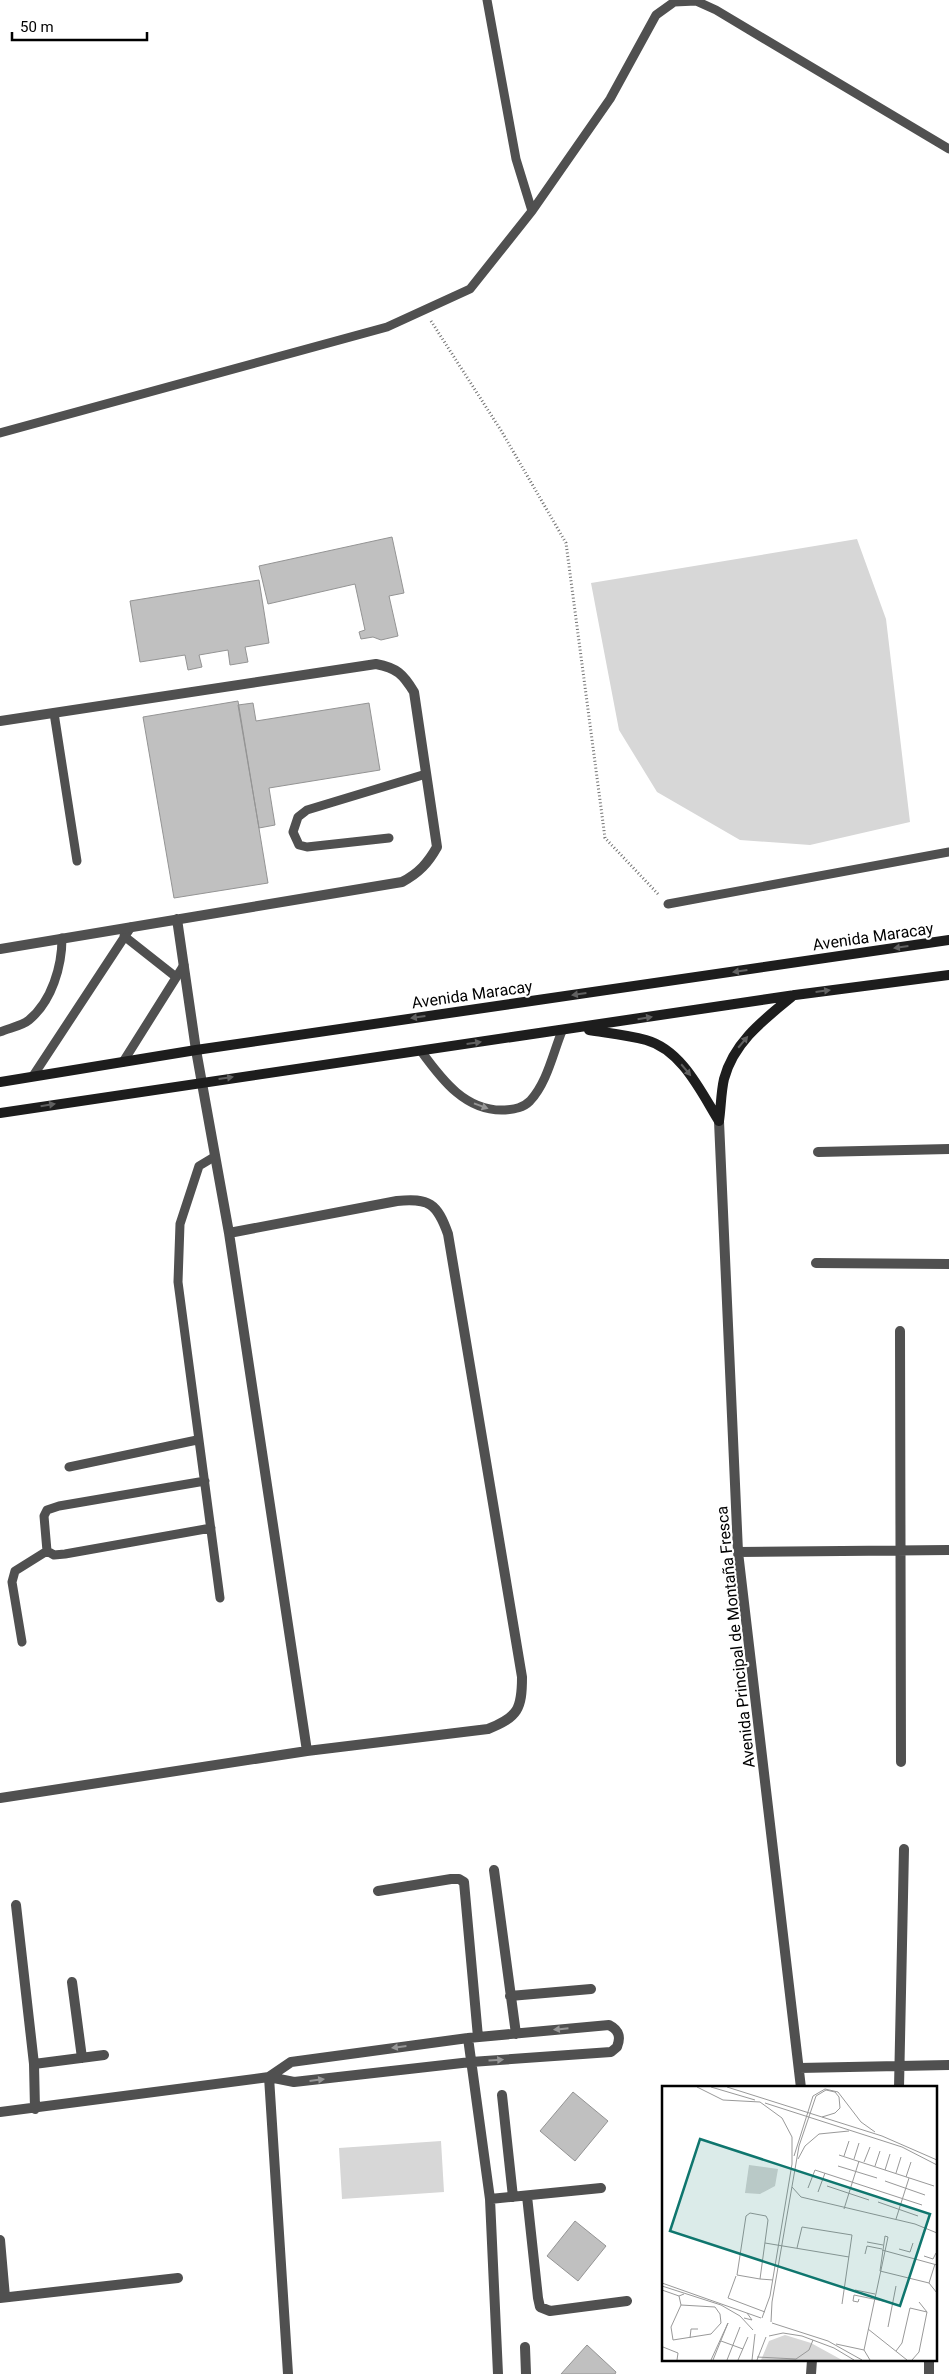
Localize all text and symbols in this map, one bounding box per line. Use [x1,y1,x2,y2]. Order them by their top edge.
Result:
scale bar [12,10,148,42]
text: 50 m [20,18,54,36]
street label: Avenida Maracay [812,919,935,954]
one-way arrow [892,943,908,951]
one-way arrow [732,967,748,975]
street label: Avenida Maracay [411,977,534,1012]
one-way arrow [815,987,831,995]
one-way arrow [571,990,587,998]
one-way arrow [410,1014,426,1022]
one-way arrow [637,1014,653,1022]
one-way arrow [737,1036,748,1049]
one-way arrow [466,1039,482,1047]
one-way arrow [680,1064,691,1077]
one-way arrow [218,1074,234,1082]
one-way arrow [41,1101,57,1109]
one-way arrow [474,1102,489,1110]
street label: Avenida Principal de Montaña Fresca [712,1505,759,1769]
one-way arrow [552,2025,568,2033]
one-way arrow [391,2044,407,2052]
one-way arrow [488,2056,504,2064]
one-way arrow [309,2076,325,2084]
inset map [662,2086,936,2362]

